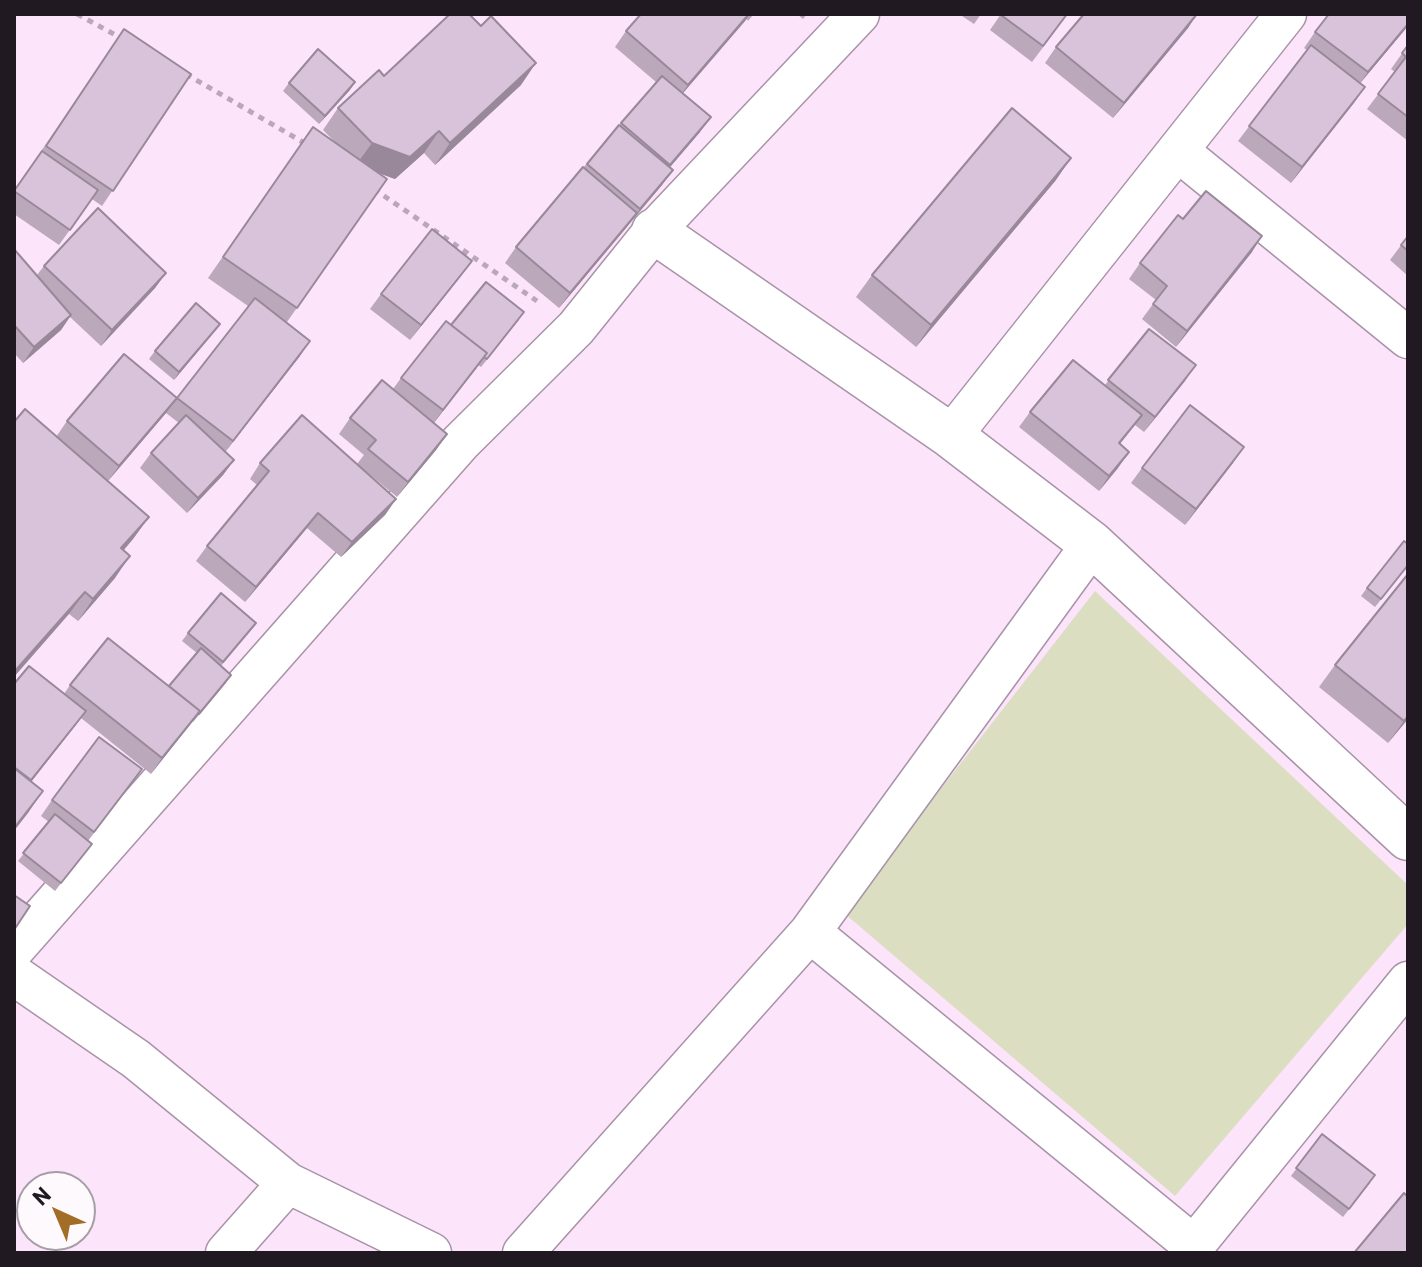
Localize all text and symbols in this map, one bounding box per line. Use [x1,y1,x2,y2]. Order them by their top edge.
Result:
north arrow [16,1171,96,1251]
text: N [26,1181,55,1210]

